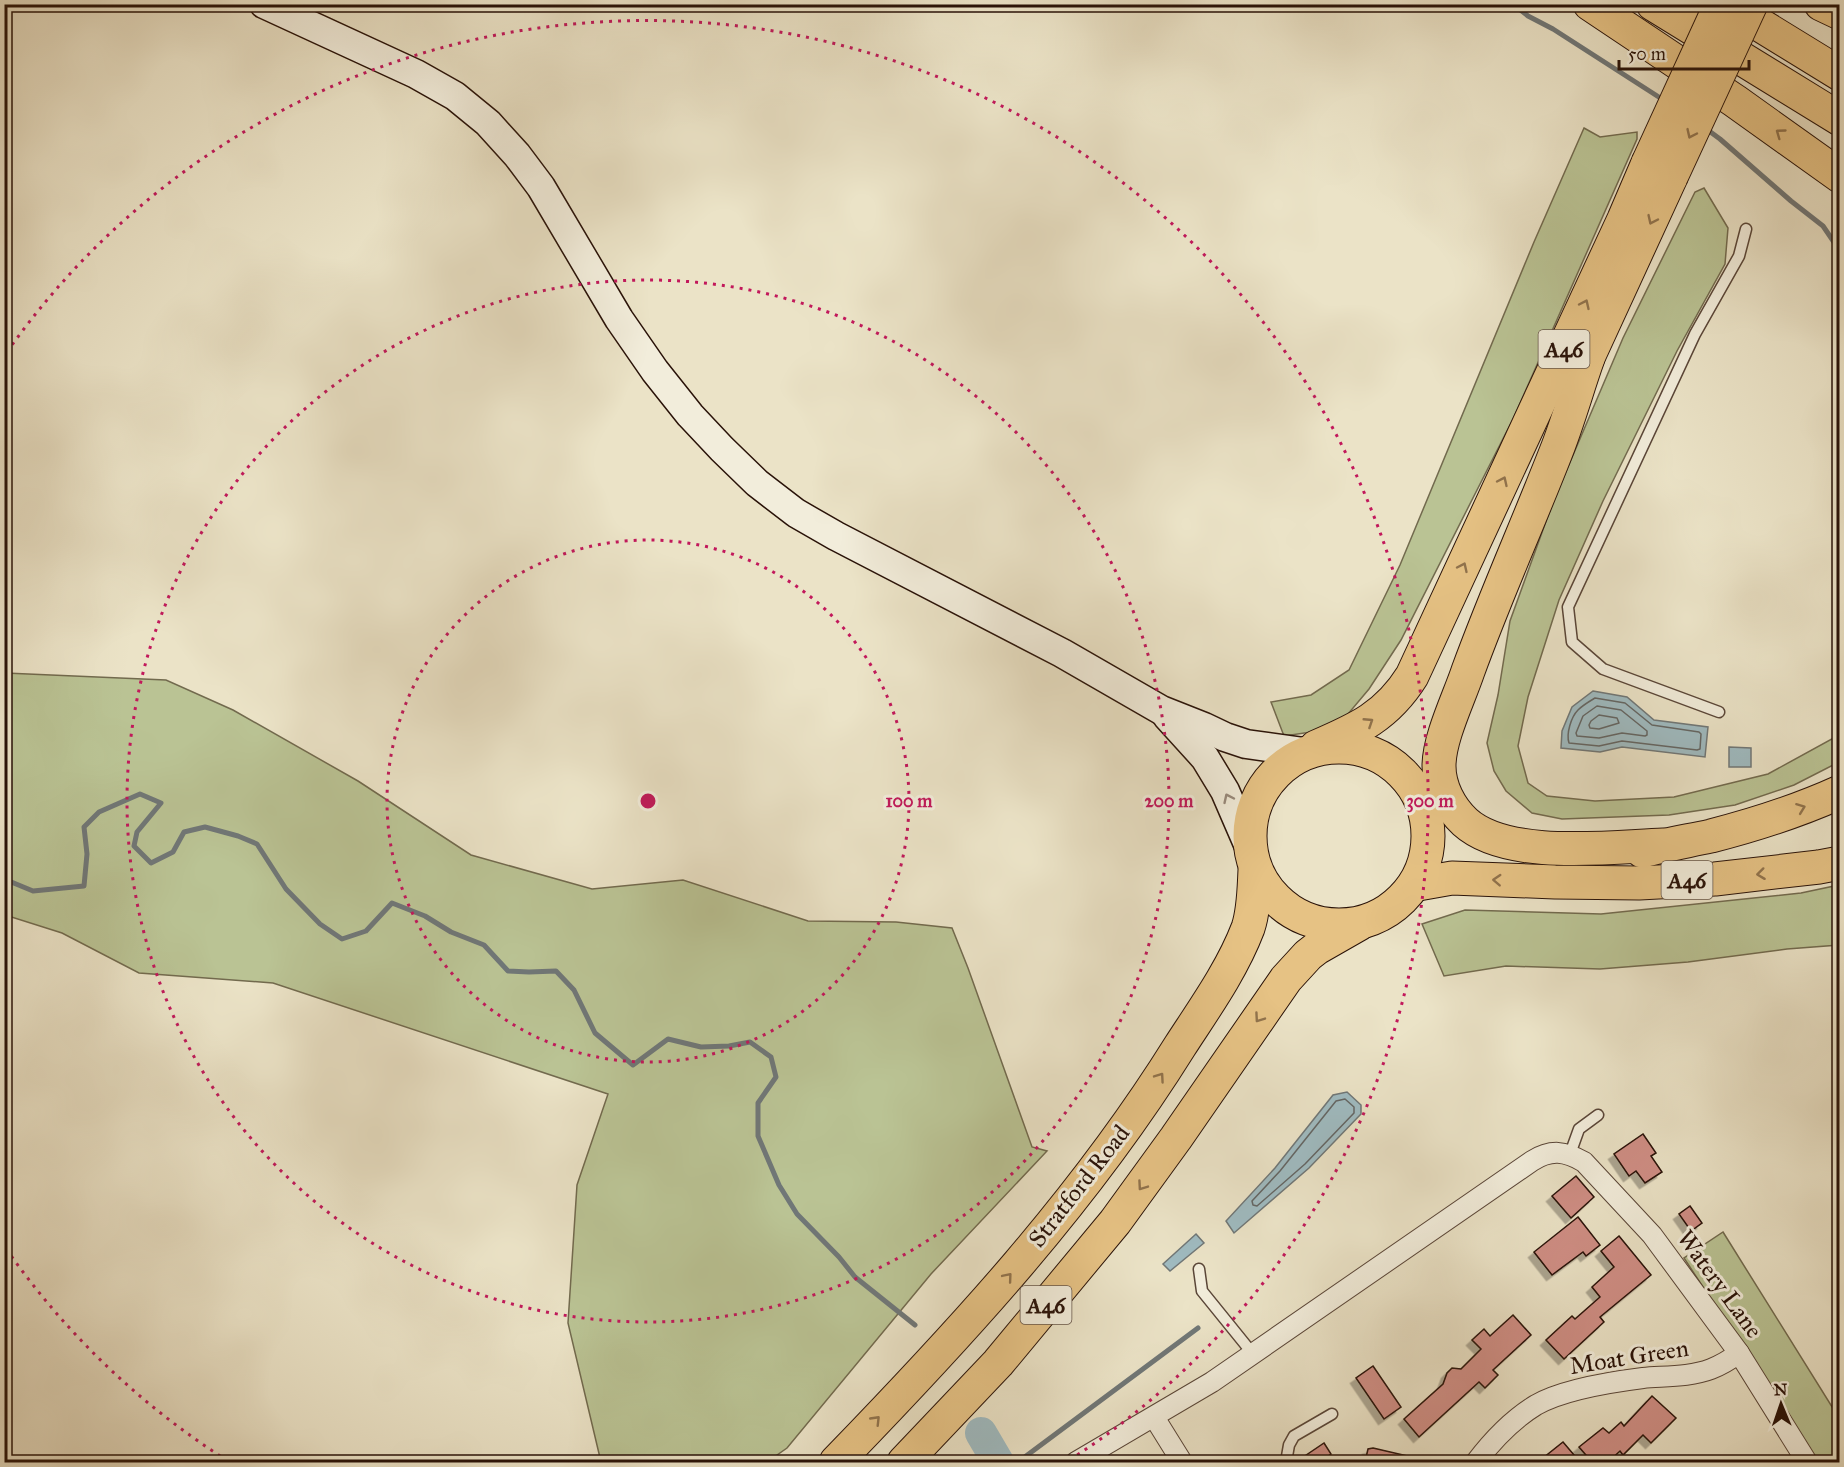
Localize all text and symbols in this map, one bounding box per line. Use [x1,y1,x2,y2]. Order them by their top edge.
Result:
scale bar [1619,33,1750,71]
text: 50 m [1628,43,1666,65]
one-way arrow [1687,127,1699,138]
one-way arrow [1775,129,1786,140]
one-way arrow [1647,213,1659,224]
one-way arrow [1577,299,1589,310]
road number: A46 [1538,330,1590,368]
one-way arrow [1496,476,1508,487]
one-way arrow [1456,563,1468,574]
one-way arrow [1362,718,1373,729]
text: 100 m [886,790,933,812]
text: 200 m [1145,790,1194,812]
text: 300 m [1406,790,1454,813]
centre of rings [638,791,658,811]
one-way arrow [1223,793,1235,804]
one-way arrow [1795,803,1806,815]
road number: A46 [1662,861,1712,899]
one-way arrow [1756,867,1765,880]
one-way arrow [1492,874,1501,887]
one-way arrow [1255,1011,1266,1022]
one-way arrow [1153,1072,1164,1083]
street label: Stratford Road [1022,1119,1136,1253]
one-way arrow [1138,1179,1149,1190]
street label: Watery Lane [1671,1224,1769,1344]
one-way arrow [1001,1273,1012,1284]
road number: A46 [1020,1286,1072,1324]
street label: Moat Green [1567,1333,1691,1381]
north arrow [1751,1374,1811,1434]
text: N [1773,1380,1788,1399]
one-way arrow [869,1417,880,1428]

